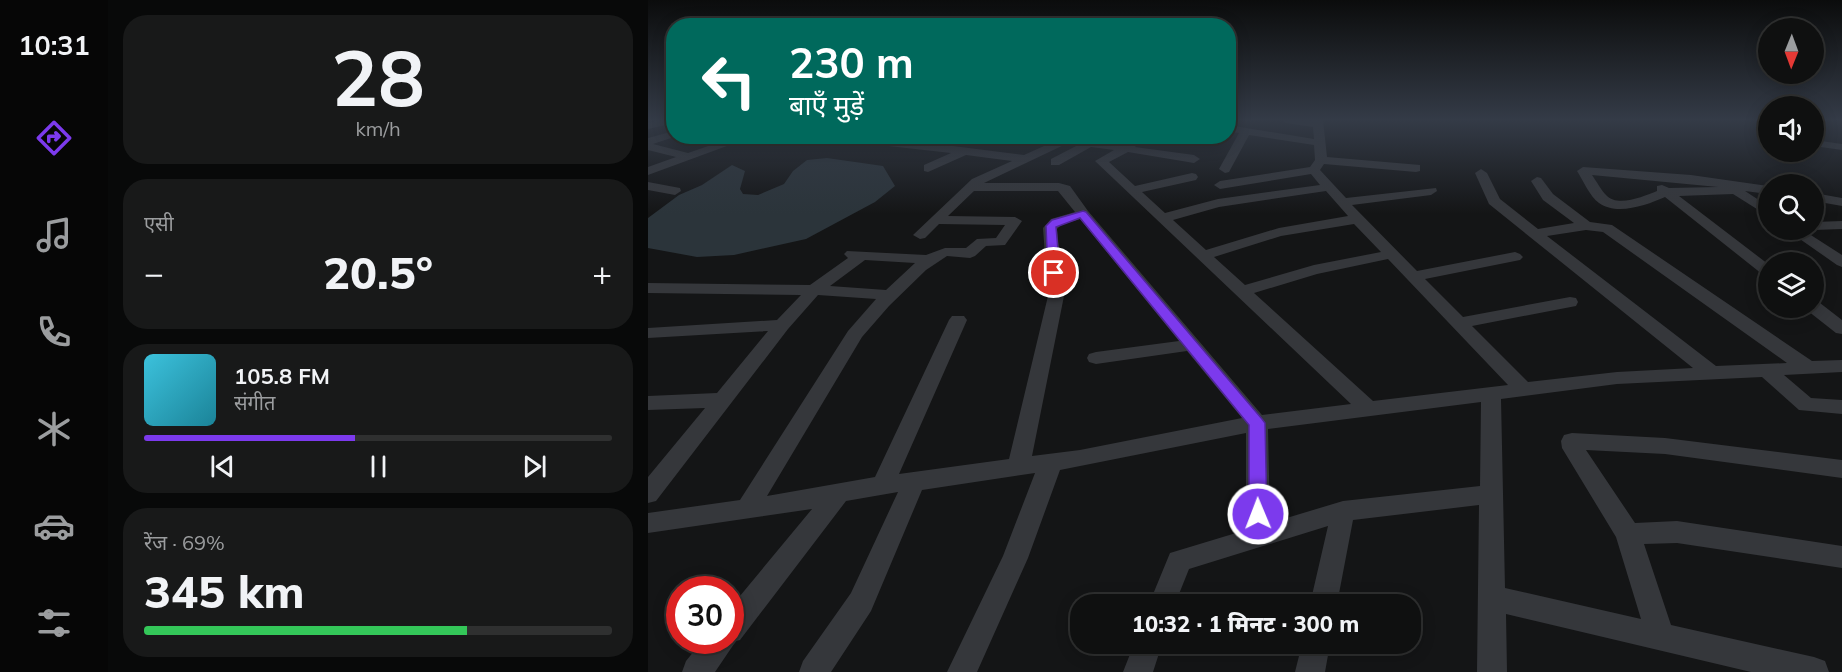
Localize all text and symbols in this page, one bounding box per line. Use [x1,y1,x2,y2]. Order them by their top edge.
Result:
north arrow [1758,18,1824,84]
map controls [1758,18,1824,318]
text: 10:31 [18,28,90,62]
text: 28 [331,28,425,126]
text: 230 m [789,36,914,89]
icon: left [690,42,768,120]
text: बाएँ मुड़ें [789,88,864,122]
button: sound [1758,96,1824,162]
text: km/h [355,116,401,141]
icon: directions [33,117,75,159]
button: search [1758,174,1824,240]
text: एसी [144,211,174,236]
icon: music [33,214,75,256]
text: 20.5° [323,244,433,300]
pin [1028,247,1079,298]
text: − [144,252,164,293]
text: + [592,252,612,293]
button: layers [1758,252,1824,318]
icon: arrive [1037,256,1070,289]
icon: phone [33,311,75,353]
text: 105.8 FM [234,362,330,390]
text: संगीत [234,390,275,415]
icon: climate [33,408,75,450]
icon: previous [206,450,239,483]
icon: pause [362,450,395,483]
icon: next [518,450,551,483]
position arrow [1226,482,1290,546]
icon: car [33,505,75,547]
text: रेंज · 69% [144,530,225,555]
text: 345 km [144,563,305,619]
speed limit sign: 30 [666,576,744,654]
icon: filters [33,602,75,644]
text: 10:32 · 1 मिनट · 300 m [1132,610,1359,638]

